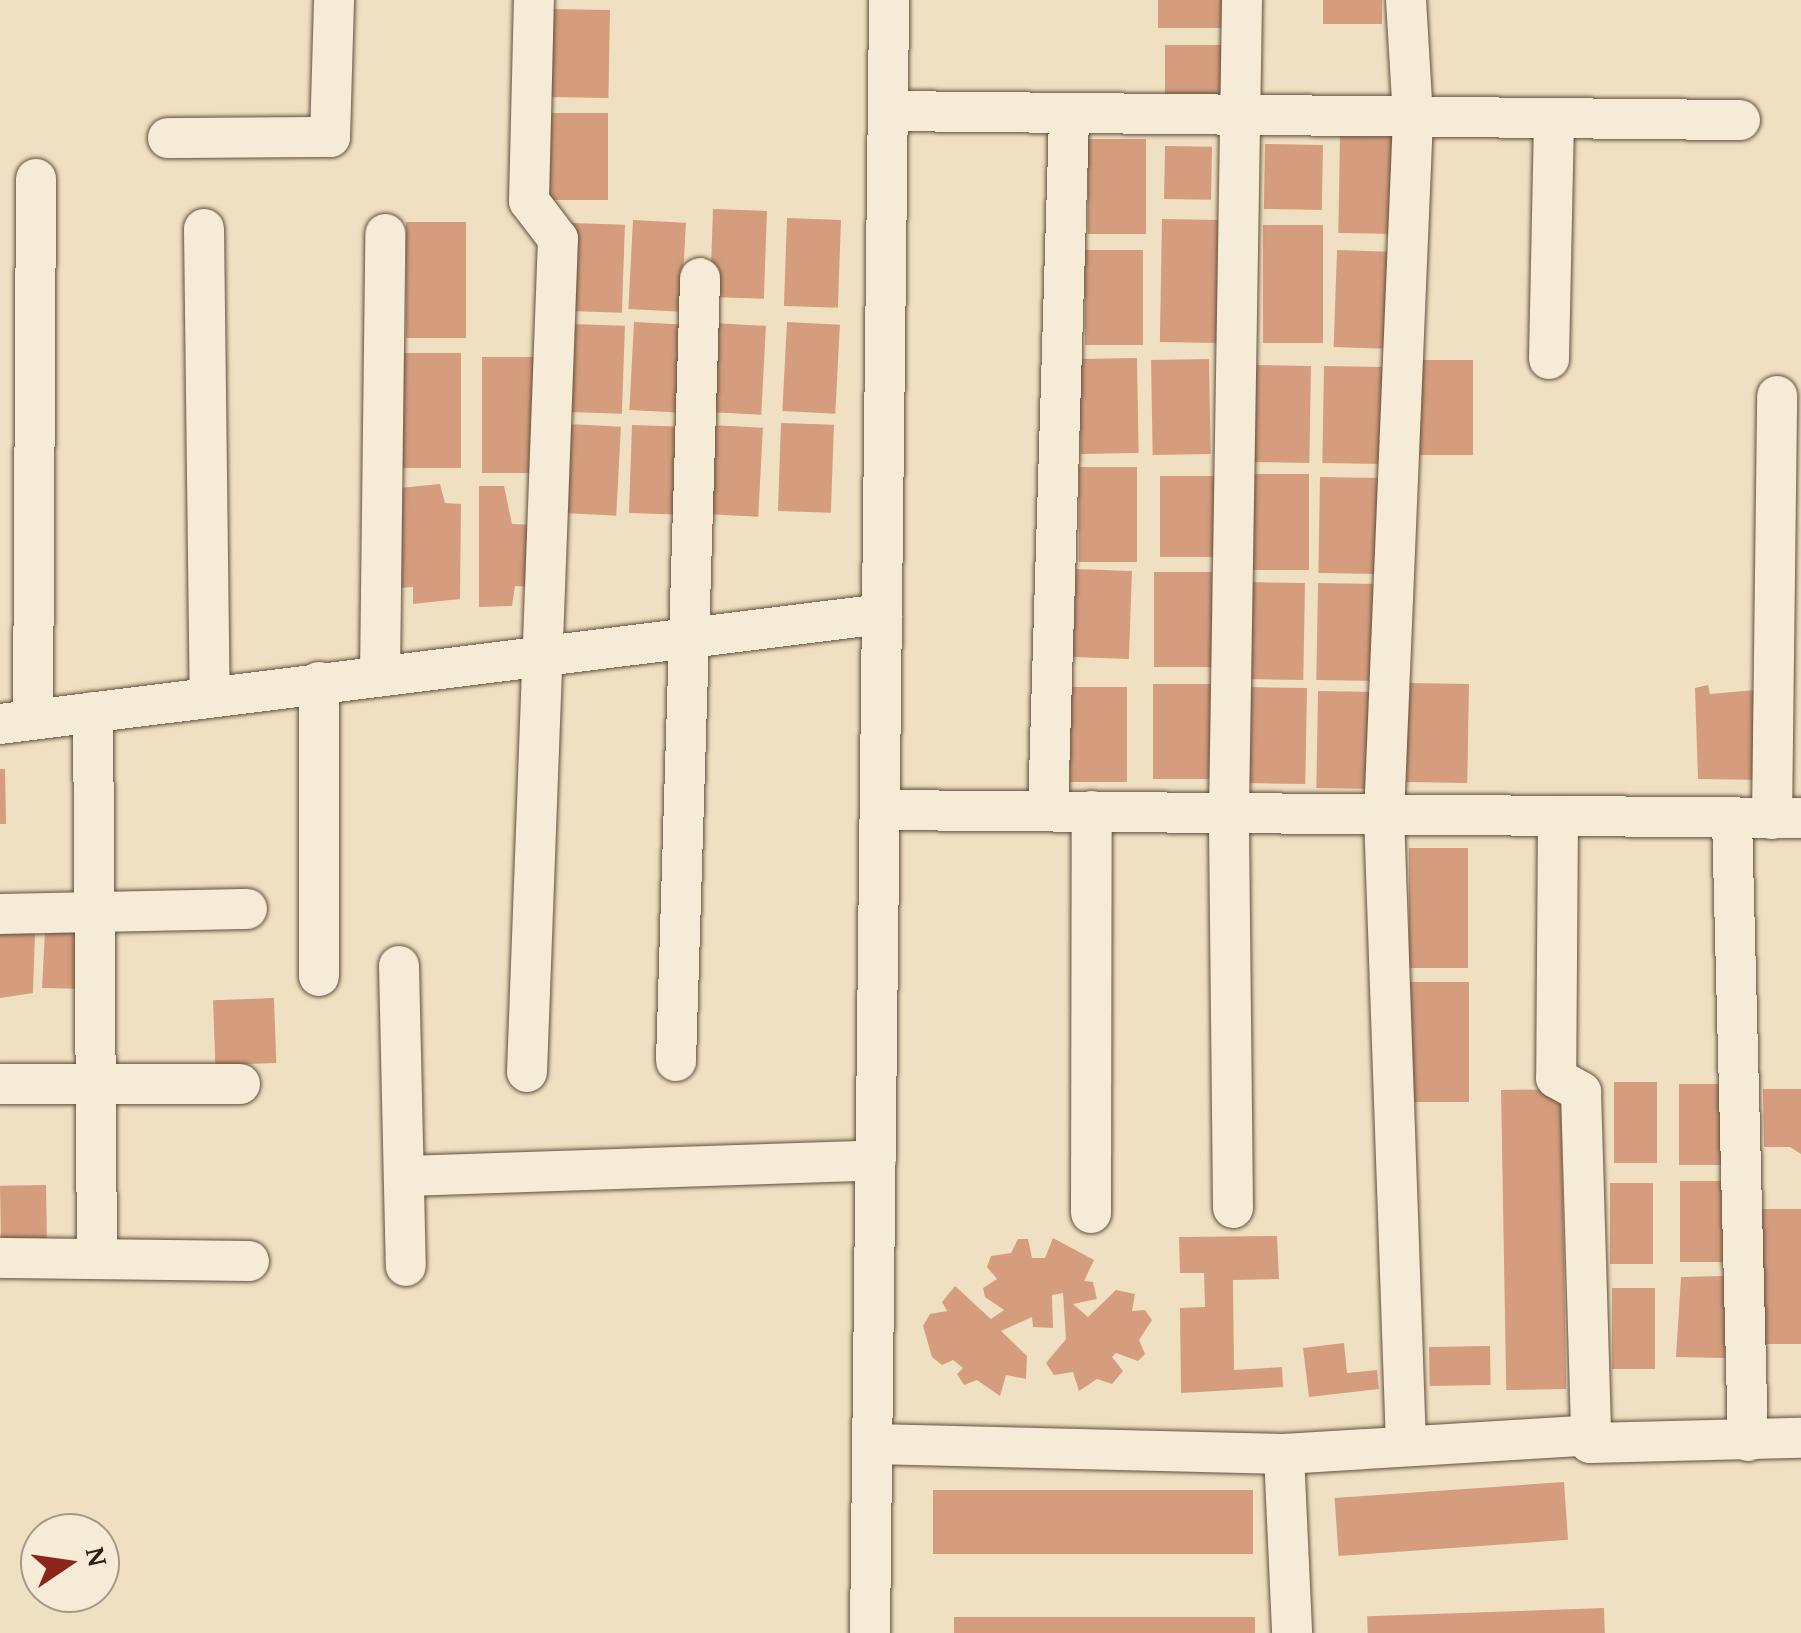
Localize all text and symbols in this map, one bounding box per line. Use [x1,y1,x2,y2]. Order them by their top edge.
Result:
north arrow [20,1513,120,1613]
text: N [76,1543,120,1570]

